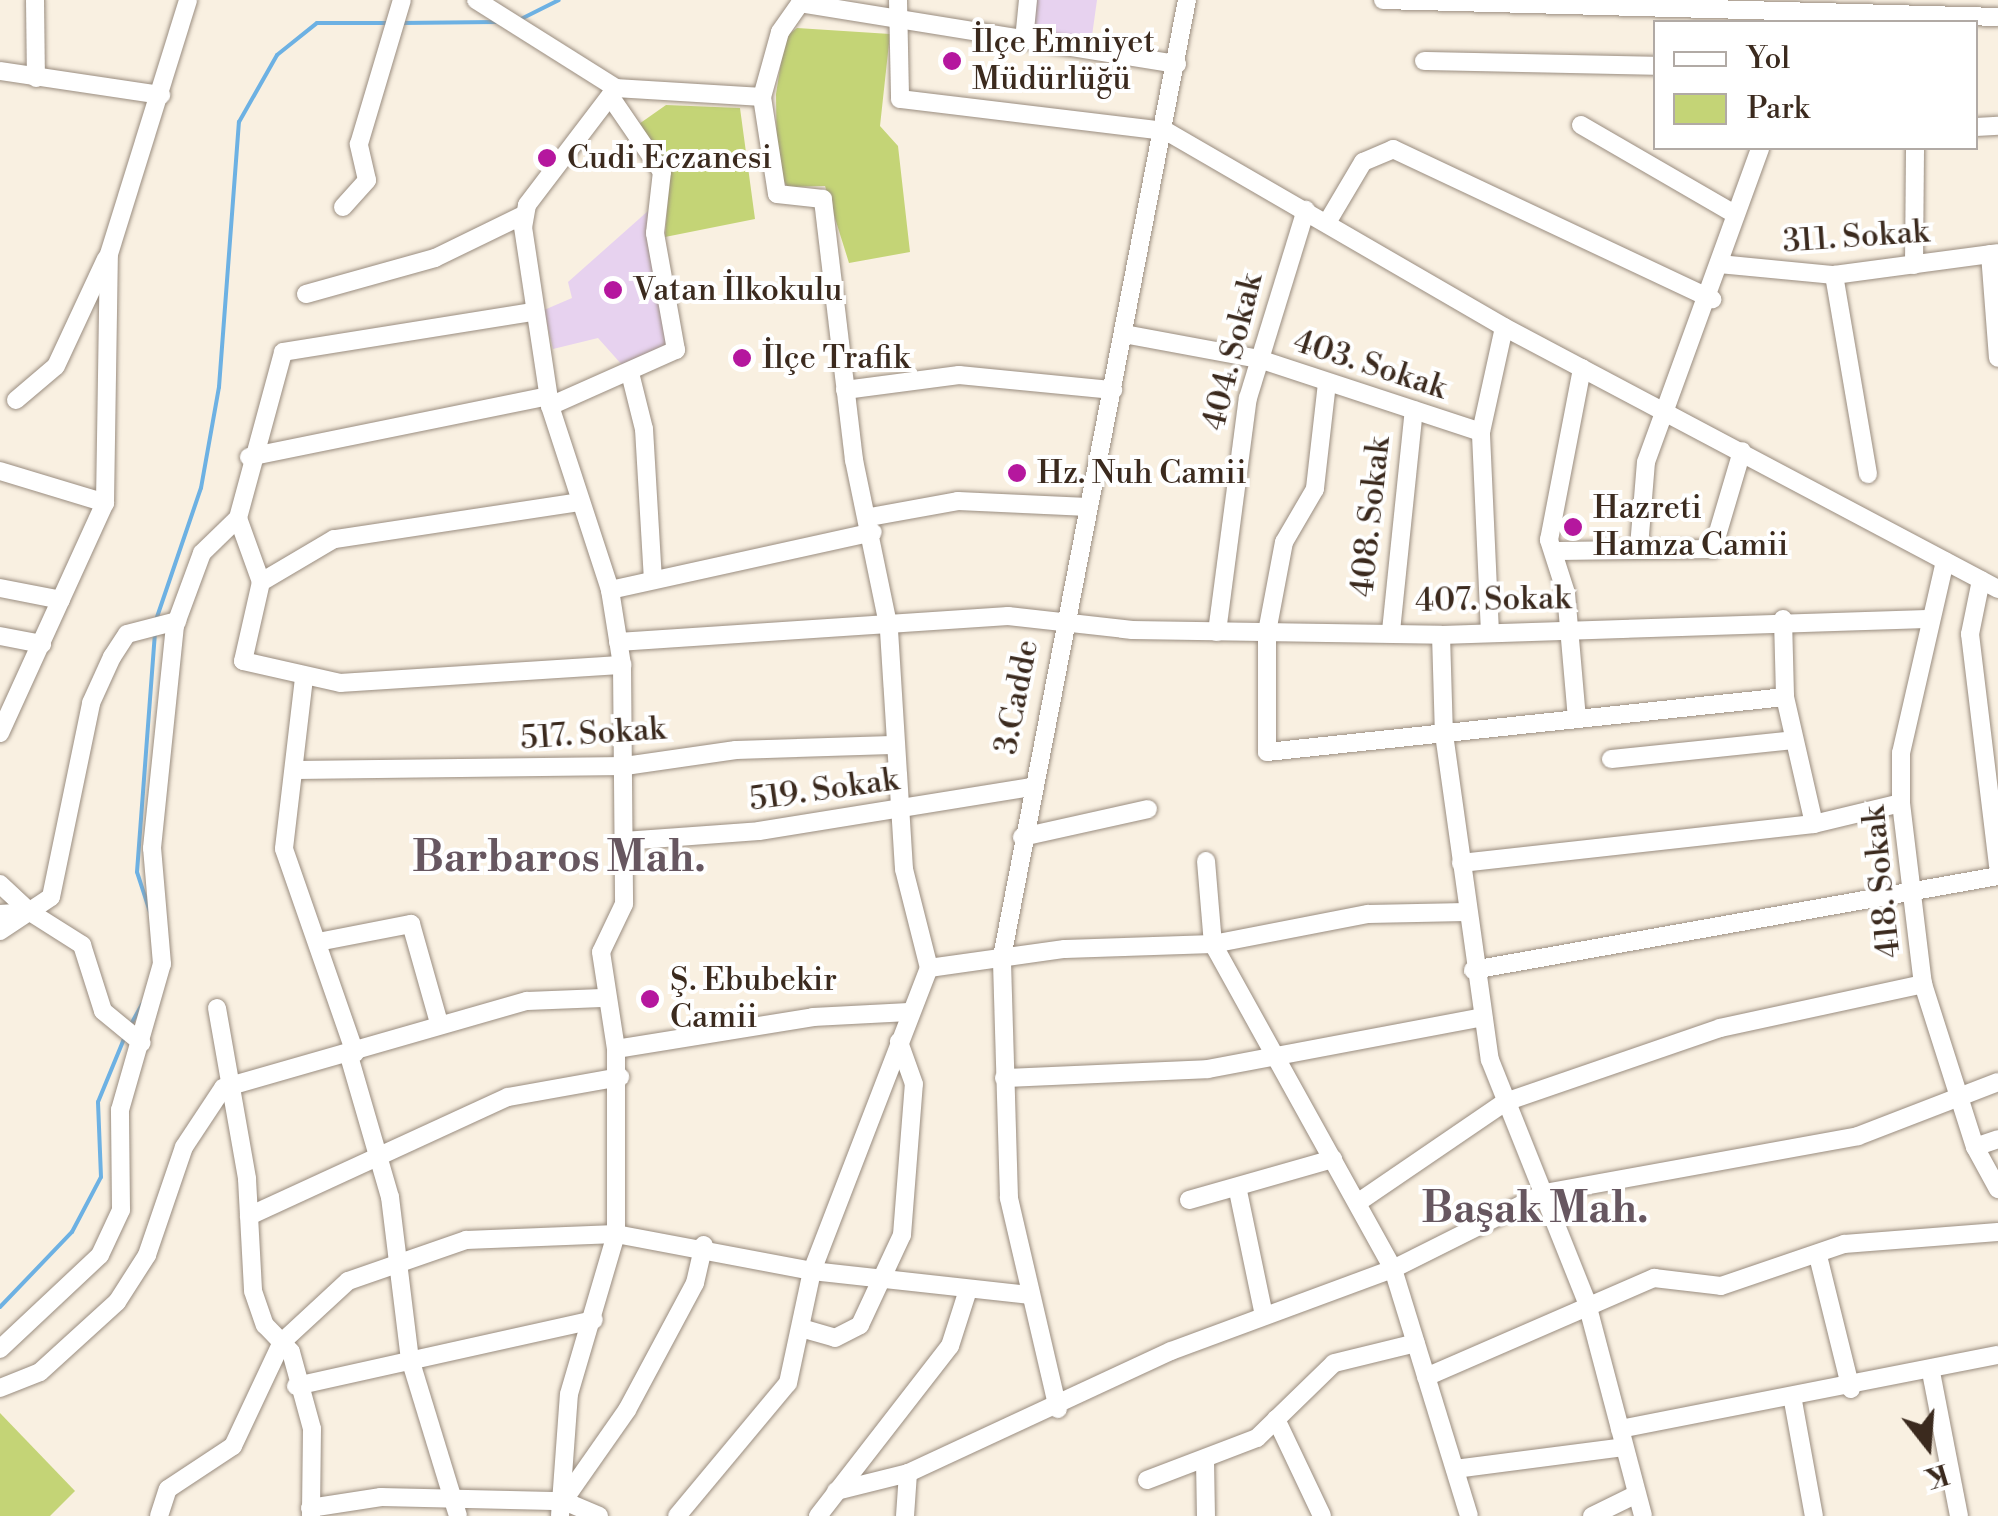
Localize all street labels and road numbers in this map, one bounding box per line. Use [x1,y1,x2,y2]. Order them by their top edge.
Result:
street label: 311. Sokak [1781,213,1931,261]
street label: 404. Sokak [1195,270,1271,434]
street label: 403. Sokak [1289,322,1451,408]
street label: 408. Sokak [1344,435,1398,599]
street label: 407. Sokak [1415,579,1571,621]
street label: 3.Cadde [987,637,1047,757]
street label: 517. Sokak [519,710,667,758]
street label: 519. Sokak [747,761,901,819]
street label: 418. Sokak [1855,804,1909,960]

